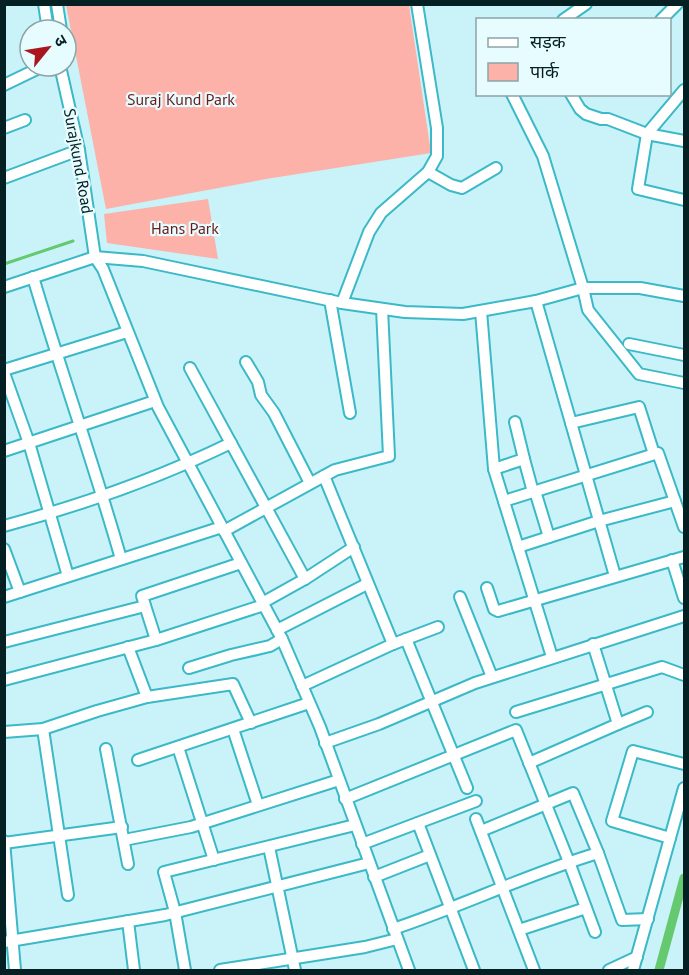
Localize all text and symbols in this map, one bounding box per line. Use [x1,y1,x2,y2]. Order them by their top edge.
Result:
north arrow [18,18,78,78]
legend [476,18,671,96]
text: सड़क [530,30,567,53]
text: उ [50,31,72,50]
text: पार्क [530,60,560,83]
park label: Suraj Kund Park [127,89,235,109]
street label: Surajkund Road [60,107,98,215]
park label: Hans Park [151,218,219,238]

